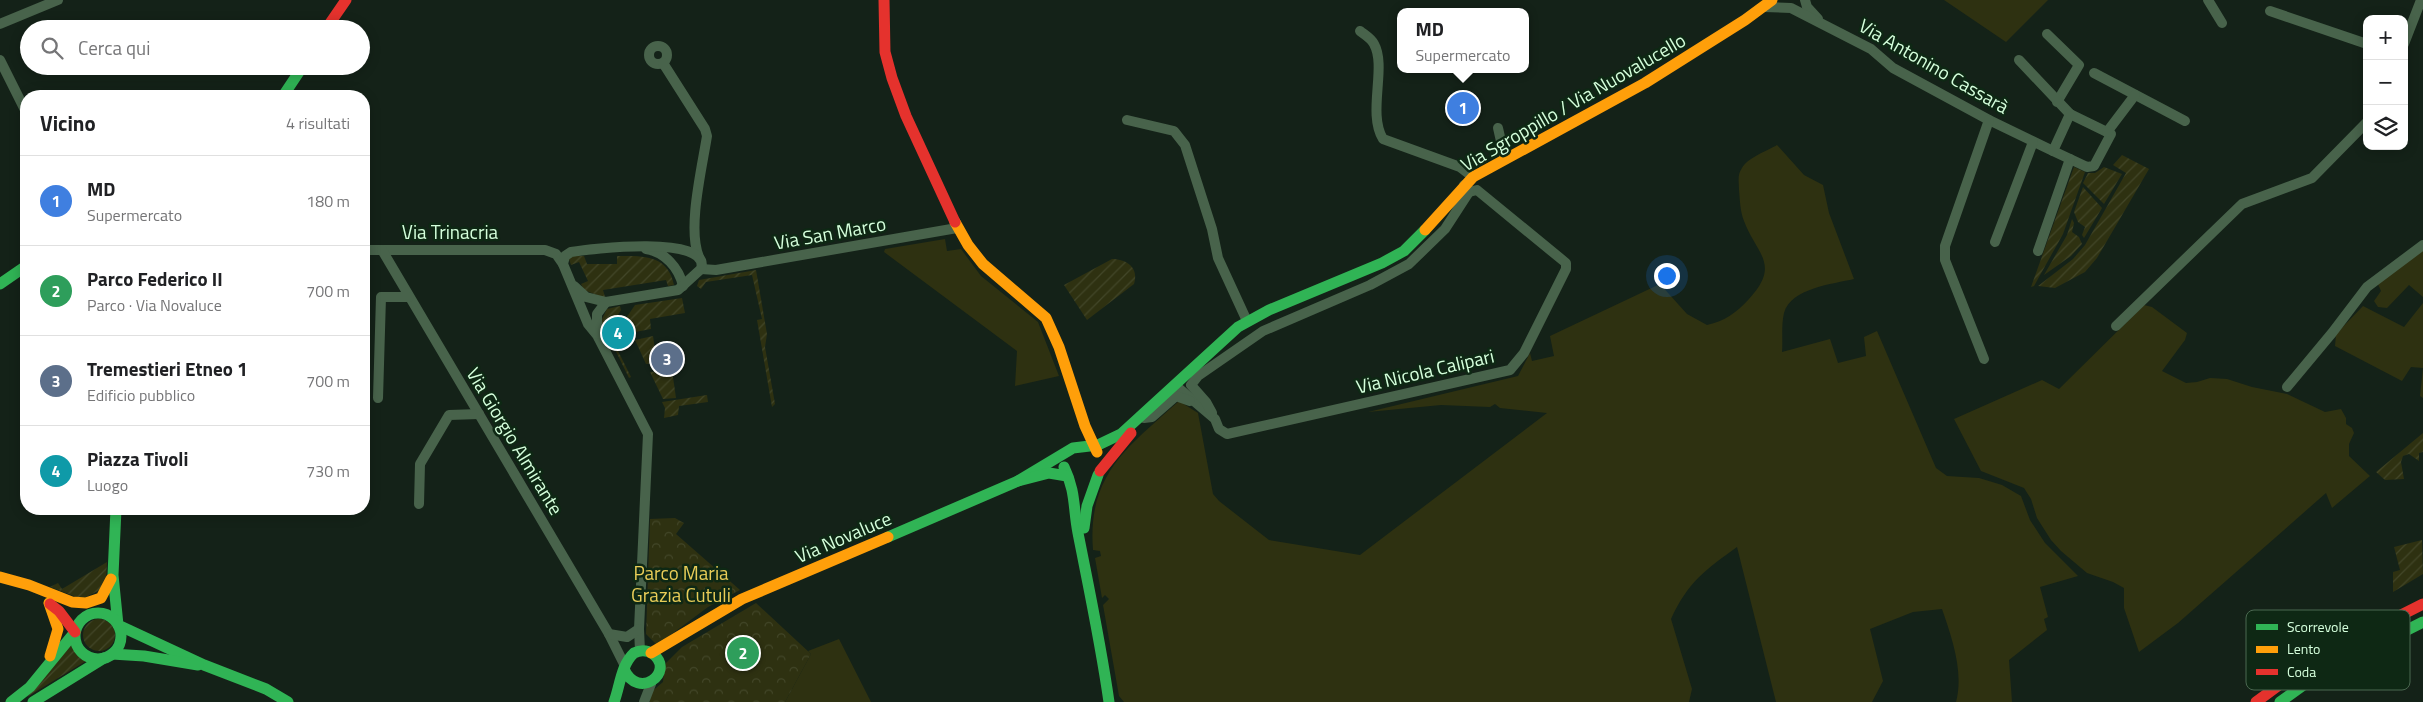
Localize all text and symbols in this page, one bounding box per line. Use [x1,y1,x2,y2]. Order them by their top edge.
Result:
popup [1397,8,1529,73]
street label: Via Antonino Cassarà [1854,11,2015,121]
text: MD [1415,14,1444,43]
map controls [2363,15,2408,150]
button: + [2363,15,2408,60]
search box [20,20,370,75]
street label: Via Sgroppillo / Via Nuovalucello [1455,25,1691,178]
text: Cerca qui [78,33,150,62]
icon: search [38,34,66,62]
text: Supermercato [1415,43,1511,67]
button: − [2363,60,2408,105]
pin: 1 [1447,89,1479,127]
button: layers [2363,105,2408,150]
text: Vicino [40,107,96,139]
text: 4 risultati [286,111,350,135]
text: MD [87,174,115,203]
text: 1 [52,189,60,213]
text: 180 m [306,189,350,213]
text: Supermercato [87,203,182,227]
street label: Via San Marco [772,208,888,257]
street label: Via Trinacria [402,217,499,246]
your location [1654,263,1680,289]
text: Parco Federico II [87,264,223,293]
text: 2 [52,279,60,303]
text: 700 m [306,279,350,303]
text: Parco · Via Novaluce [87,293,222,317]
pin: 4 [602,314,634,352]
pin: 3 [651,340,683,378]
street label: Via Nicola Calipari [1353,341,1497,400]
text: Tremestieri Etneo 1 [87,354,248,383]
street label: Via Giorgio Almirante [460,361,571,520]
text: 3 [52,369,60,393]
text: 700 m [306,369,350,393]
text: Edificio pubblico [87,383,195,407]
text: Piazza Tivoli [87,444,188,473]
text: 4 [52,459,60,483]
text: 730 m [306,459,350,483]
text: Luogo [87,473,128,497]
street label: Via Novaluce [790,503,896,570]
park label: Parco Maria Grazia Cutuli [631,558,731,609]
legend [2246,610,2410,690]
text: Scorrevole [2287,616,2349,637]
pin: 2 [727,634,759,672]
text: Lento [2287,638,2321,659]
text: Coda [2287,661,2316,682]

